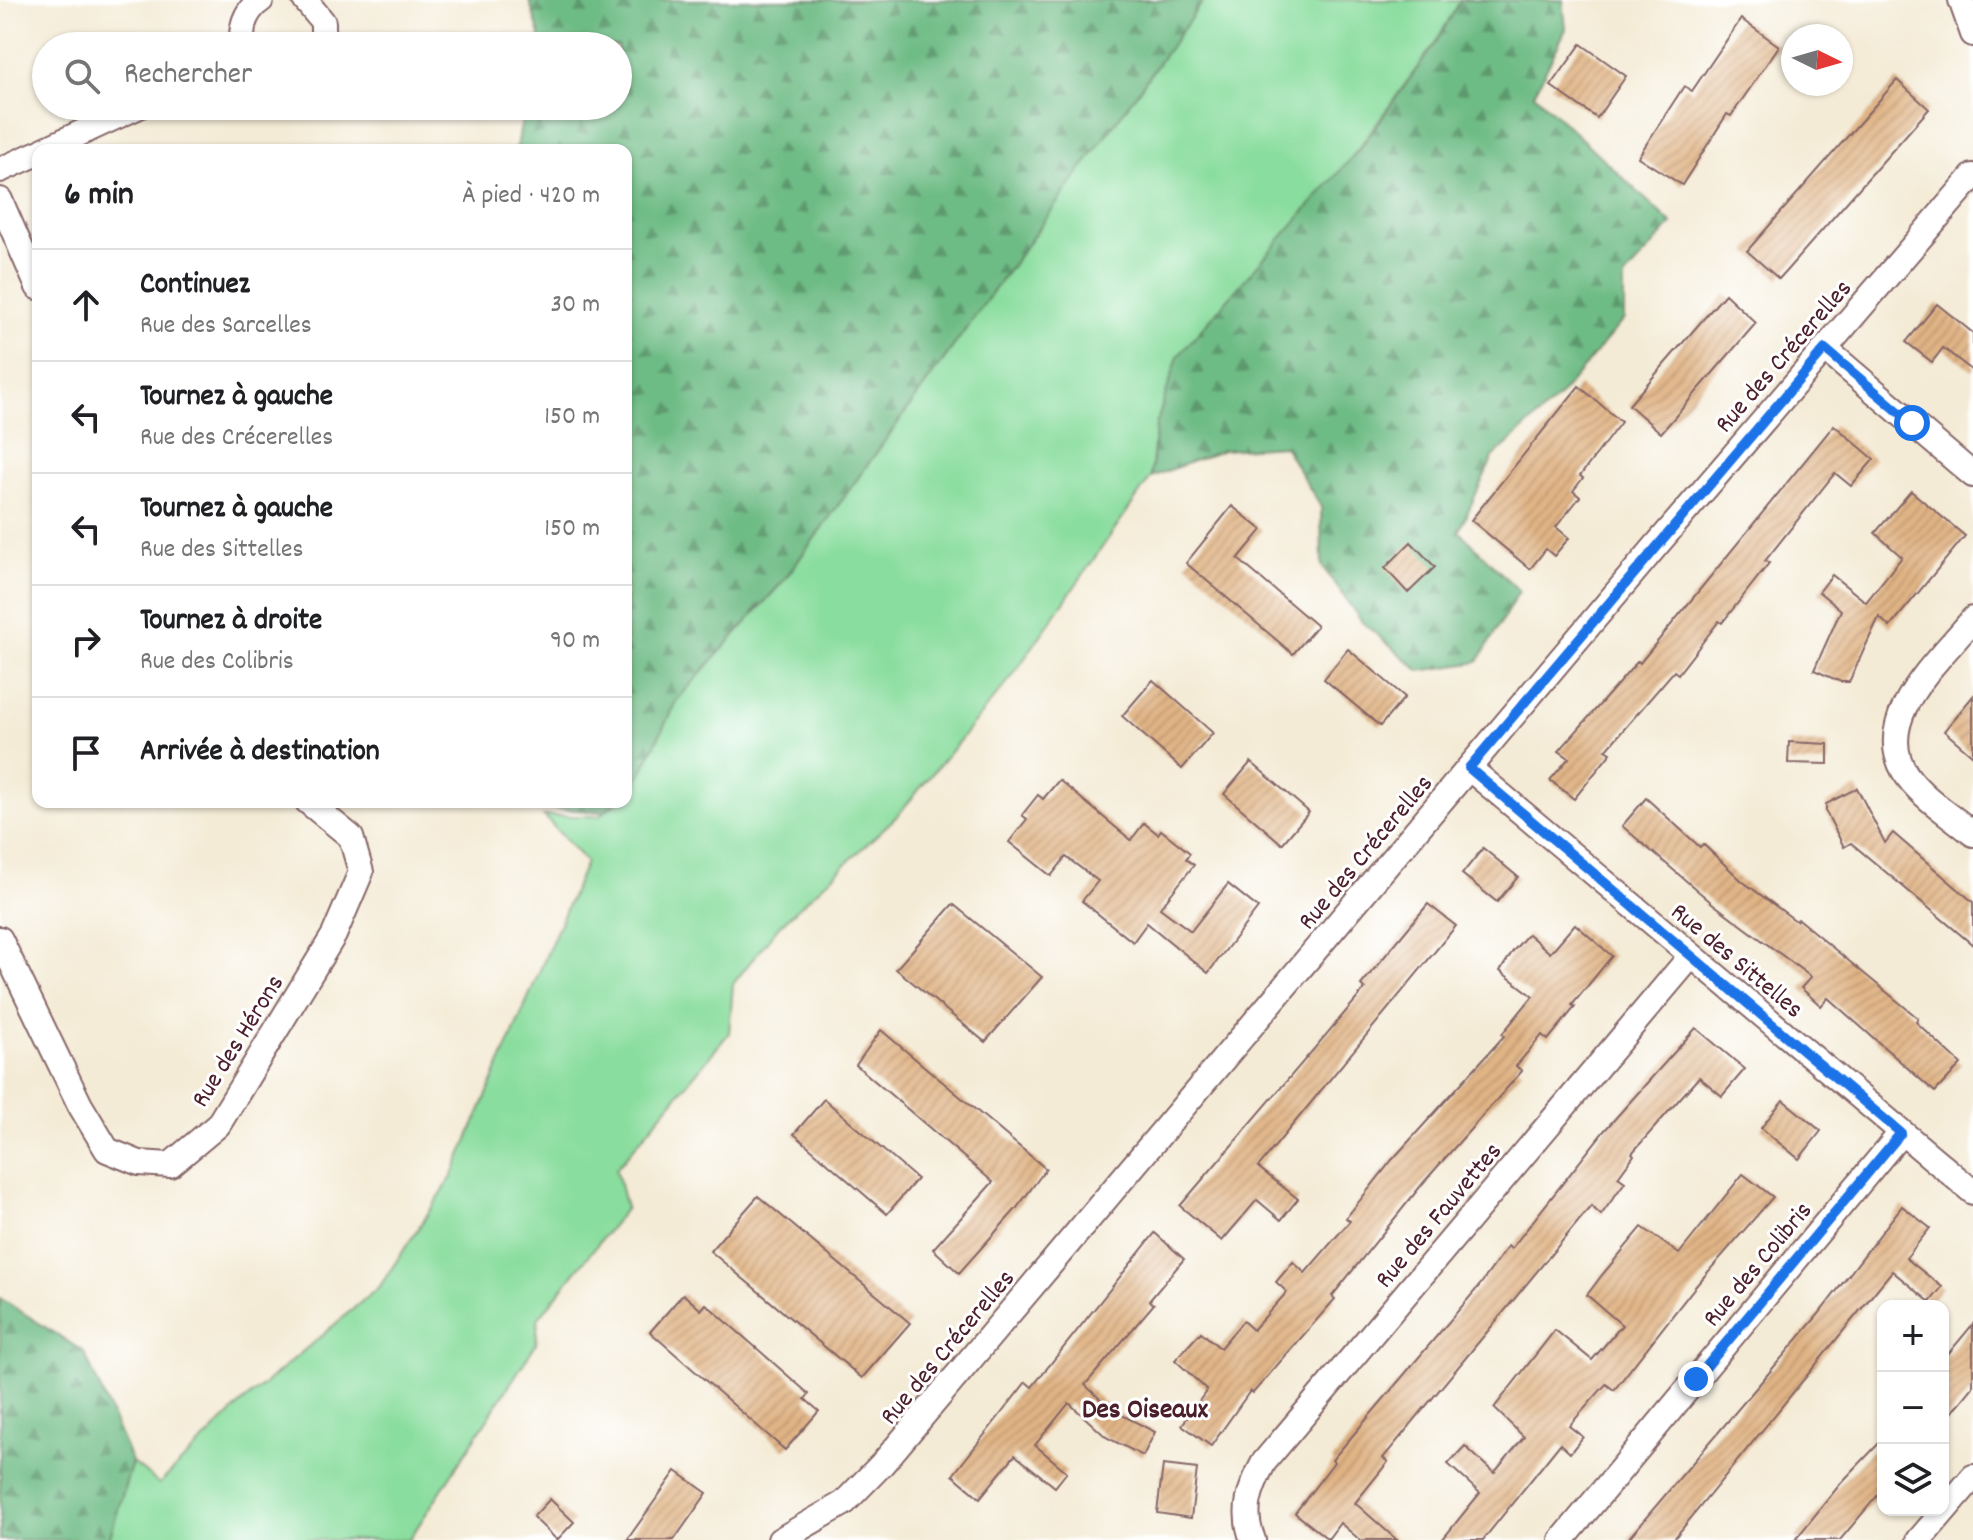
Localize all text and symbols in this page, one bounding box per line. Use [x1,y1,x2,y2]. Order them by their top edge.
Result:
north arrow [1781,24,1853,96]
search box [32,32,632,120]
icon: search [60,54,104,98]
text: Rechercher [124,55,252,98]
text: 6 min [64,172,134,221]
text: À pied · 420 m [462,178,600,215]
text: Continuez [140,265,250,308]
street label: Rue des Crécerelles [1707,272,1862,442]
icon: ahead [64,283,108,327]
text: 30 m [550,287,600,324]
text: Rue des Sarcelles [140,308,312,345]
text: Tournez à gauche [140,377,333,420]
icon: left [64,395,108,439]
text: 150 m [544,399,600,436]
route start [1894,405,1930,441]
text: Rue des Crécerelles [140,420,333,457]
text: Tournez à gauche [140,489,333,532]
icon: left [64,507,108,551]
text: 150 m [544,511,600,548]
text: Rue des Sittelles [140,532,303,569]
text: Tournez à droite [140,601,322,644]
icon: right [64,619,108,663]
text: 90 m [550,623,600,660]
text: Rue des Colibris [140,644,294,681]
icon: arrive [64,731,108,775]
text: Arrivée à destination [140,732,380,775]
street label: Rue des Crécerelles [1290,767,1443,939]
street label: Rue des Sittelles [1661,895,1810,1028]
street label: Rue des Hérons [183,968,295,1115]
street label: Rue des Fauvettes [1367,1135,1512,1297]
street label: Rue des Colibris [1695,1194,1822,1336]
street label: Rue des Crécerelles [872,1262,1025,1434]
map controls [1877,1300,1949,1516]
button: + [1877,1300,1949,1372]
route end [1678,1361,1714,1397]
button: − [1877,1372,1949,1444]
district label: Des Oiseaux [1082,1392,1209,1432]
button: layers [1877,1444,1949,1516]

